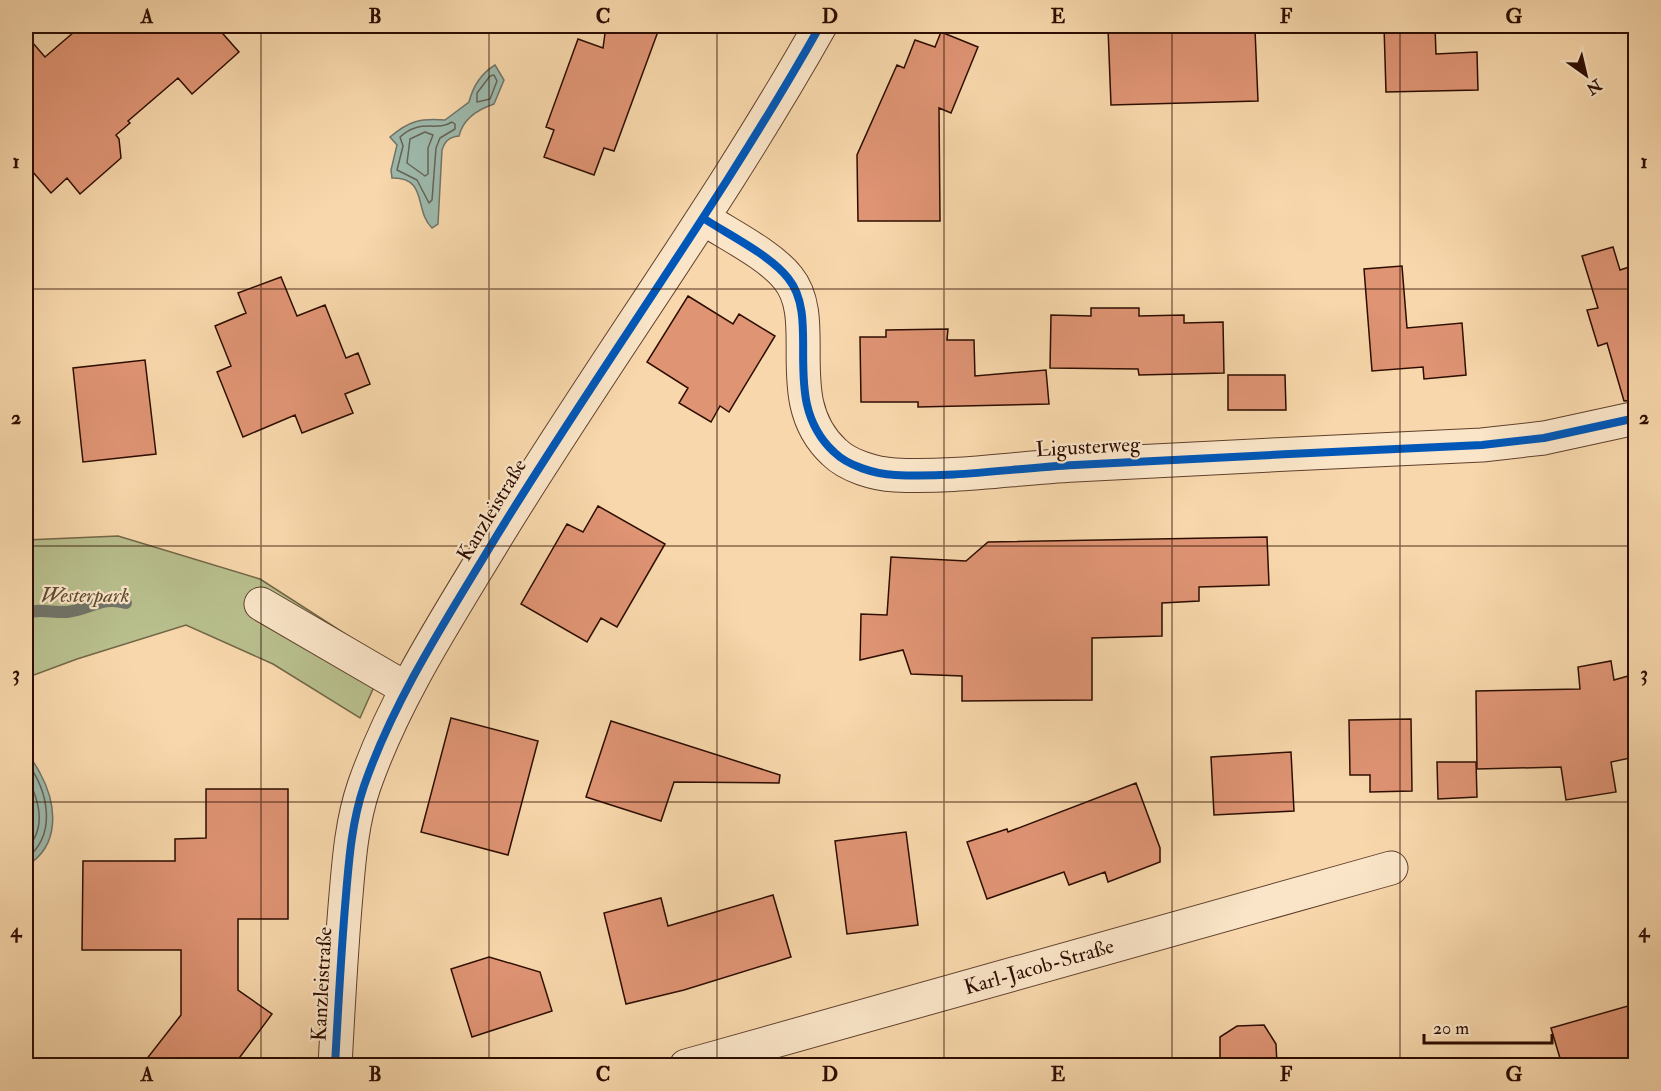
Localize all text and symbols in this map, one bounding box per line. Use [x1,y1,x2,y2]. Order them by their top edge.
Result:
text: A [140,4,154,29]
text: B [368,4,382,29]
text: C [596,4,610,29]
text: D [822,4,838,29]
text: E [1051,4,1066,29]
text: F [1280,4,1293,29]
text: G [1506,4,1523,29]
north arrow [1556,45,1616,105]
text: N [1582,74,1606,99]
text: 1 [12,149,20,174]
text: 1 [1640,149,1648,174]
text: 2 [11,405,21,430]
text: 2 [1639,405,1649,430]
street label: Ligusterweg [1035,431,1142,463]
street label: Kanzleistraße [451,454,533,566]
park label: Westerpark [41,582,129,609]
text: 3 [12,661,20,686]
text: 3 [1640,661,1648,686]
text: 4 [10,918,23,943]
text: 4 [1638,918,1651,943]
street label: Kanzleistraße [306,926,338,1042]
street label: Karl-Jacob-Straße [961,933,1117,1001]
scale bar [1424,1007,1552,1045]
text: 20 m [1433,1017,1469,1040]
text: A [140,1062,154,1087]
text: B [368,1062,382,1087]
text: C [596,1062,610,1087]
text: D [822,1062,838,1087]
text: E [1051,1062,1066,1087]
text: F [1280,1062,1293,1087]
text: G [1506,1062,1523,1087]

